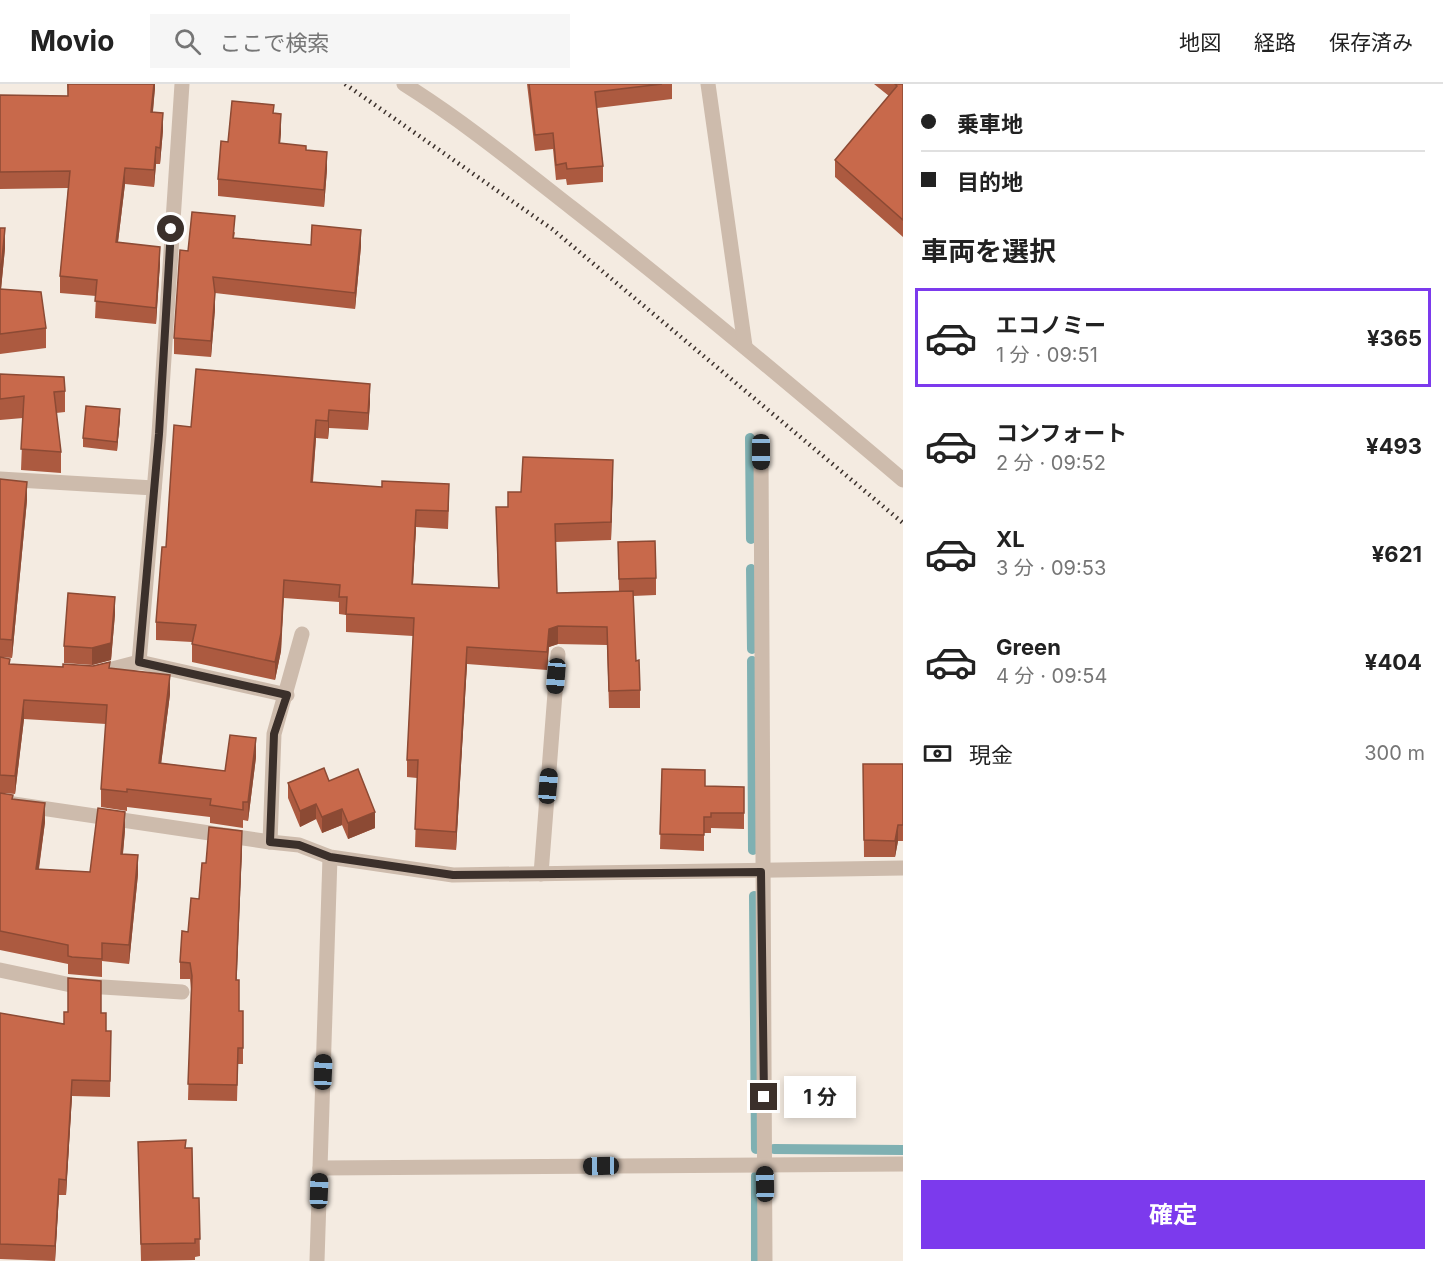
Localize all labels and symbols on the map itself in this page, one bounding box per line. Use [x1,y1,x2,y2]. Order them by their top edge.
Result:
route start [157,215,184,242]
car [752,434,770,470]
car [545,657,567,695]
car [537,767,559,805]
car [313,1054,333,1090]
callout: 1 分 [785,1076,857,1118]
route end [750,1083,777,1110]
car [583,1157,619,1175]
car [756,1166,774,1202]
car [309,1173,329,1209]

